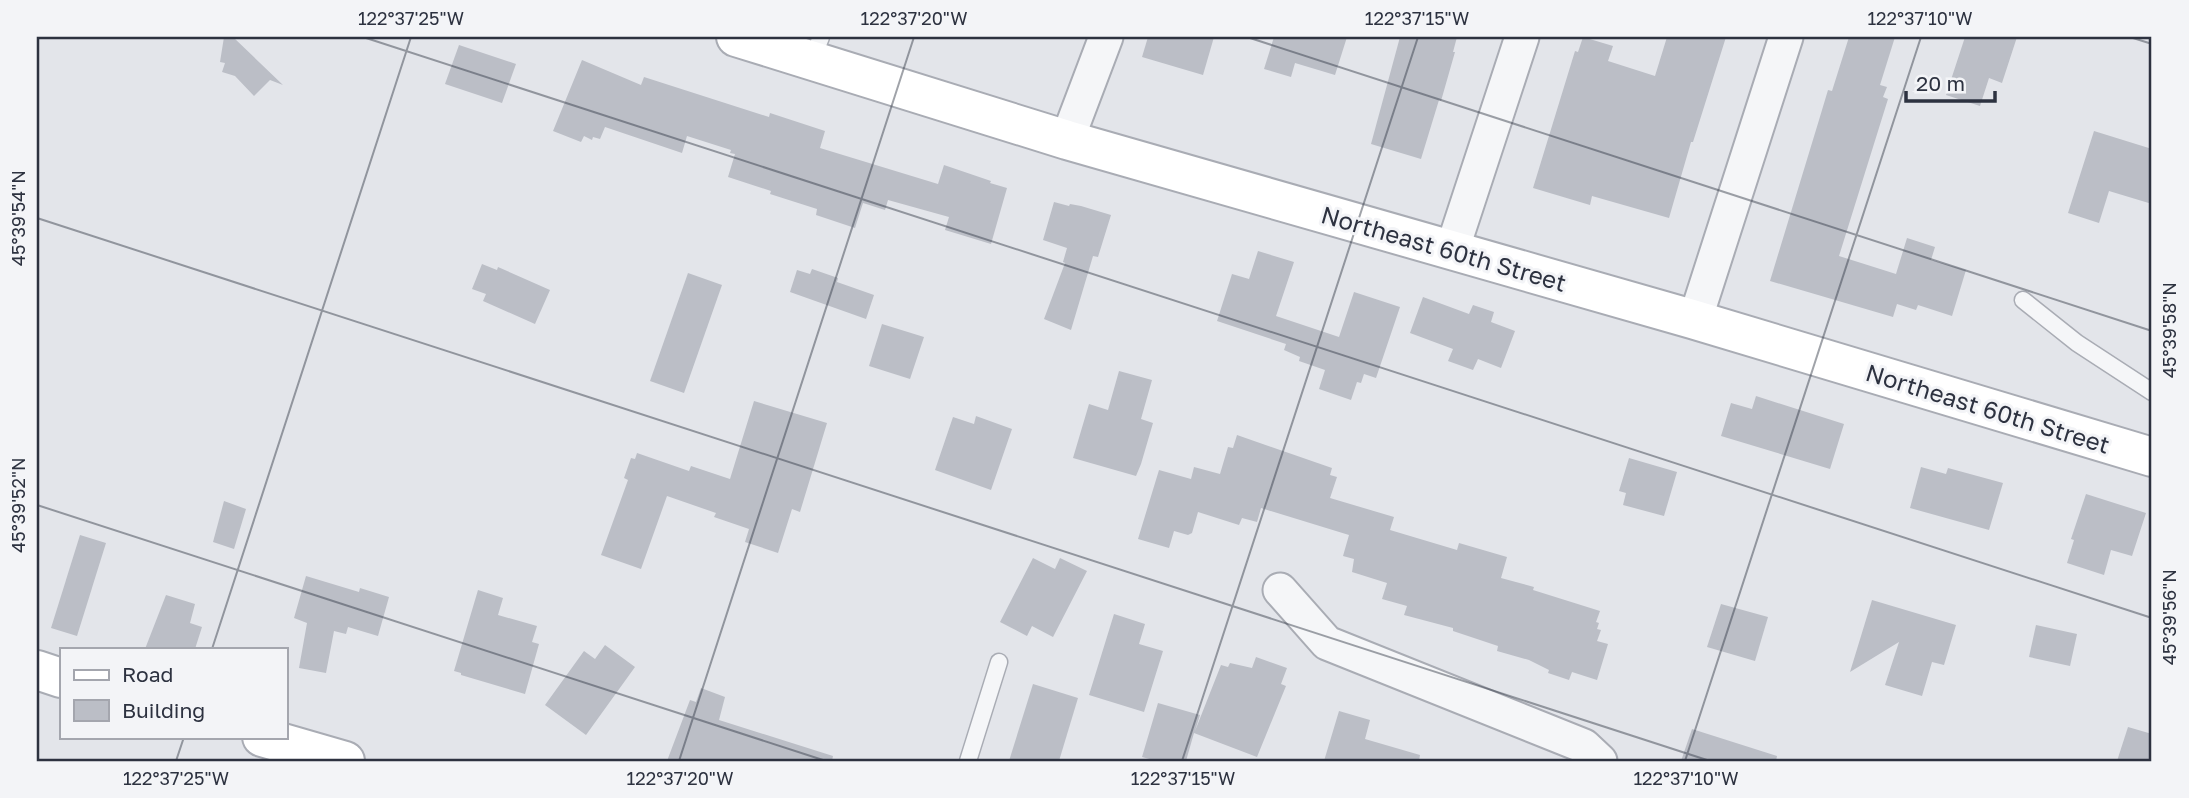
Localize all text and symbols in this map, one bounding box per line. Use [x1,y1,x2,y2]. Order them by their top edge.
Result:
text: 122°37'25"W [358,7,464,29]
text: 122°37'20"W [861,7,967,29]
text: 122°37'15"W [1365,7,1469,29]
text: 122°37'10"W [1867,7,1973,29]
scale bar [1906,60,1995,104]
text: 20 m [1916,70,1965,96]
text: 45°39'54"N [7,170,29,266]
street label: Northeast 60th Street [1318,199,1570,297]
text: 45°39'58"N [2158,282,2180,378]
street label: Northeast 60th Street [1863,357,2113,459]
text: 45°39'52"N [7,457,29,553]
text: 45°39'56"N [2158,569,2180,665]
legend [60,648,287,738]
text: Road [122,661,173,687]
text: Building [122,697,205,723]
text: 122°37'25"W [123,767,229,789]
text: 122°37'20"W [627,767,733,789]
text: 122°37'15"W [1131,767,1235,789]
text: 122°37'10"W [1633,767,1739,789]

